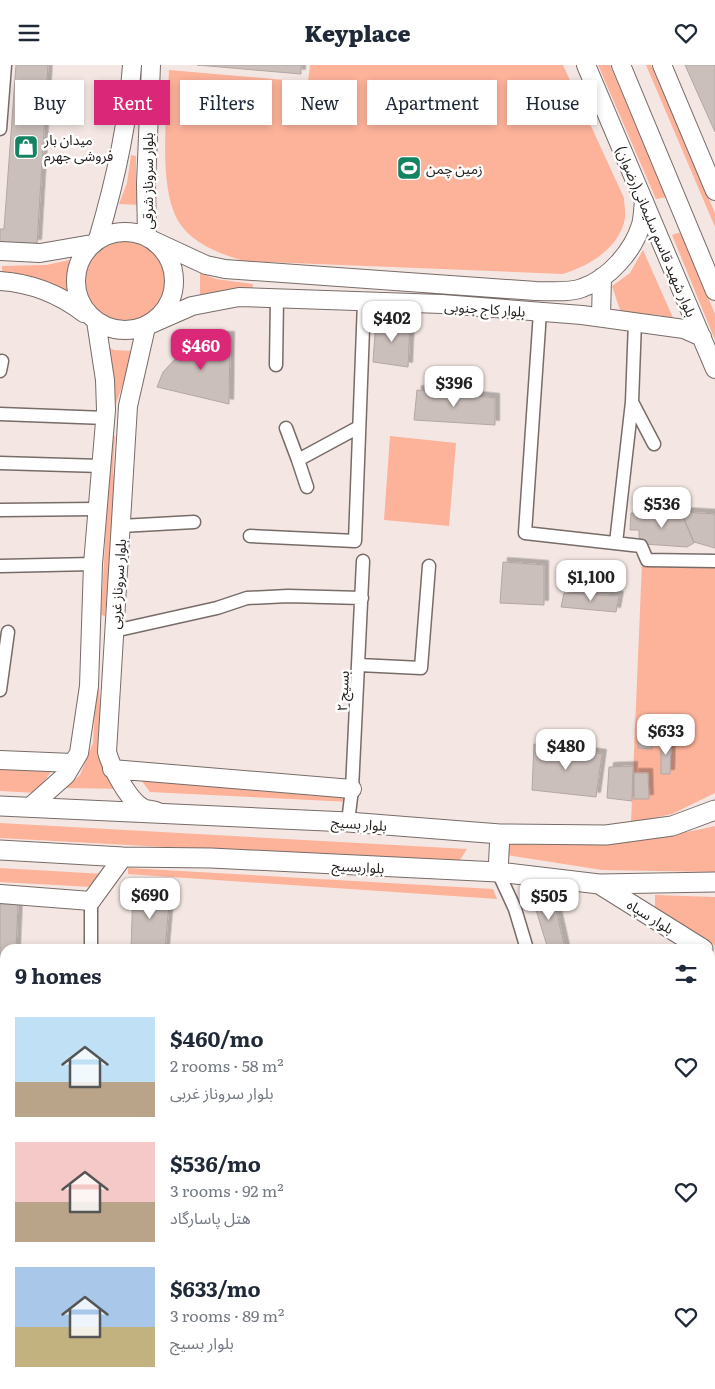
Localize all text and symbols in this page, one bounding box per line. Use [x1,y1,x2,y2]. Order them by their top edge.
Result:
text: Keyplace [304,16,411,49]
icon: menu [15,19,43,47]
icon: heart [672,19,700,47]
chip: Buy [15,80,84,125]
chip: Rent [94,80,170,125]
chip: Filters [180,80,272,125]
chip: New [282,80,357,125]
chip: Apartment [367,80,497,125]
chip: House [507,80,597,125]
place label: میدان بار فروشی جهرم [43,129,113,167]
street label: بلوار سروناز شرقی [137,132,157,230]
shop icon: میدان بار فروشی جهرم [13,134,39,160]
street label: بلوار شهید قاسم سلیمانی(رضوان) [610,142,702,321]
sports icon: زمین چمن [396,155,422,181]
place label: زمین چمن [426,158,483,179]
street label: بلوار کاج جنوبی [444,295,526,323]
pin: $402 [362,301,422,343]
text: $402 [373,305,411,329]
pin: $460 [171,329,231,371]
text: $460 [182,333,220,357]
pin: $396 [424,365,484,408]
text: $396 [436,370,472,394]
pin: $536 [632,487,692,529]
text: $536 [644,491,680,515]
street label: بلوار سروناز غربی [104,538,130,630]
pin: $1,100 [550,559,632,602]
text: $1,100 [567,564,615,588]
street label: بسیج ۲ [331,670,355,712]
pin: $633 [636,713,696,756]
text: $633 [648,718,684,742]
pin: $480 [536,729,596,771]
text: $480 [547,733,585,757]
street label: بلوار بسیج [330,811,388,837]
street label: بلواربسیج [331,855,385,879]
pin: $690 [120,877,180,920]
pin: $505 [519,879,579,921]
text: $690 [131,882,169,906]
text: $505 [531,883,567,907]
street label: بلوار سپاه [623,894,678,939]
text: 9 homes [15,959,102,990]
icon: filters [672,960,700,988]
text: $460/mo [170,1022,264,1053]
icon: home [55,1037,115,1097]
text: 2 rooms · 58 m² [170,1053,284,1077]
icon: heart [672,1053,700,1081]
text: بلوار سروناز غربی [170,1080,274,1104]
text: $536/mo [170,1147,261,1178]
icon: home [55,1162,115,1222]
text: 3 rooms · 92 m² [170,1178,284,1202]
icon: heart [672,1178,700,1206]
text: هتل پاسارگاد [170,1205,251,1229]
text: $633/mo [170,1272,261,1303]
icon: home [55,1287,115,1347]
text: 3 rooms · 89 m² [170,1303,284,1327]
icon: heart [672,1303,700,1331]
text: بلوار بسیج [170,1330,234,1354]

